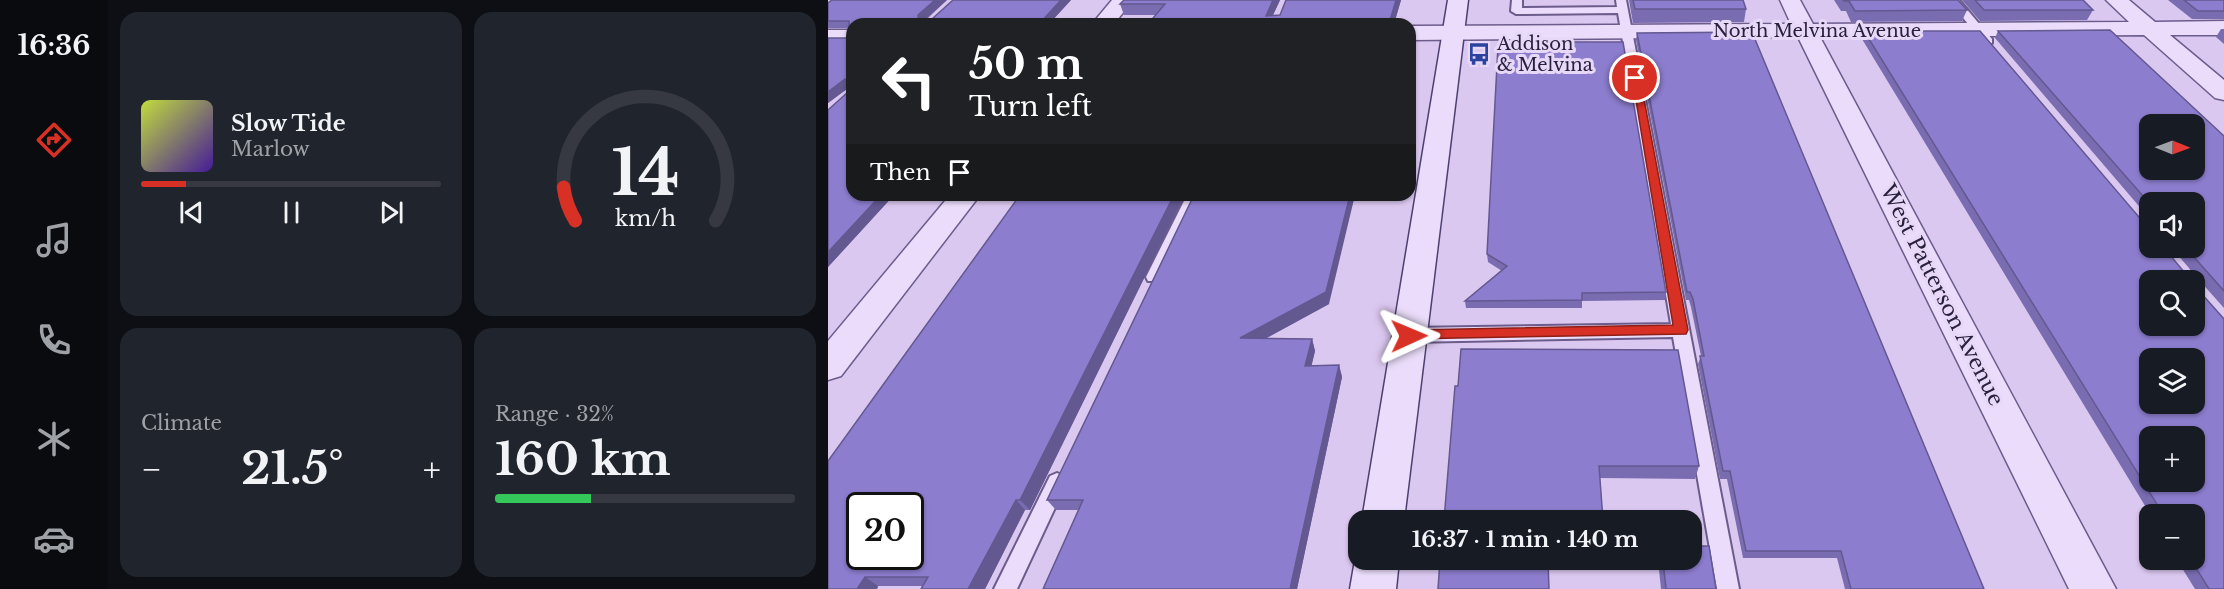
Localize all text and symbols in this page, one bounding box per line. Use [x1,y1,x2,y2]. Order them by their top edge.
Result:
street label: North Melvina Avenue [1713,20,1921,42]
text: 16:36 [17,29,91,62]
place label: Addison & Melvina [1496,33,1593,76]
text: 50 m [969,38,1083,90]
bus stop icon: Addison & Melvina [1466,41,1492,67]
icon: left [870,42,948,120]
pin [1609,52,1660,103]
icon: arrive [1618,61,1651,94]
text: Turn left [969,90,1092,123]
text: Slow Tide [231,110,346,137]
north arrow [2139,114,2205,180]
map controls [2139,114,2205,570]
icon: directions [33,119,75,161]
text: 14 [611,134,679,212]
text: Marlow [231,137,310,161]
icon: arrive [943,156,976,189]
text: Then [870,159,931,186]
street label: West Patterson Avenue [1874,179,2009,410]
button: sound [2139,192,2205,258]
icon: previous [175,196,208,229]
icon: pause [275,196,308,229]
icon: next [375,196,408,229]
text: km/h [615,206,676,233]
icon: music [33,219,75,261]
button: search [2139,270,2205,336]
position arrow [1377,304,1441,368]
icon: phone [33,319,75,361]
button: layers [2139,348,2205,414]
text: Range · 32% [495,402,614,426]
text: Climate [141,411,222,435]
icon: climate [33,418,75,460]
button: + [2139,426,2205,492]
text: 160 km [495,431,671,487]
text: 21.5° [241,440,344,496]
text: − [141,449,162,490]
text: + [423,449,441,490]
speed limit sign: 20 [846,492,924,570]
button: − [2139,504,2205,570]
icon: car [33,518,75,560]
text: 16:37 · 1 min · 140 m [1412,526,1638,553]

